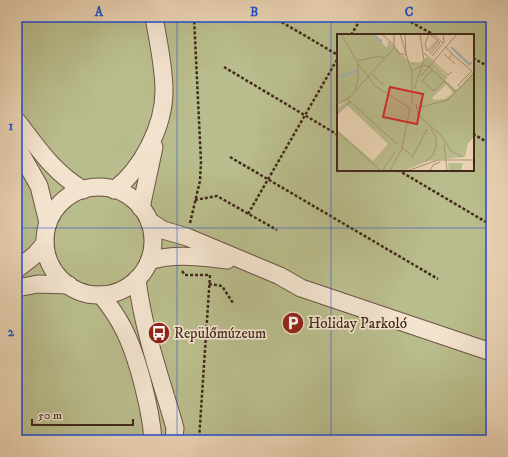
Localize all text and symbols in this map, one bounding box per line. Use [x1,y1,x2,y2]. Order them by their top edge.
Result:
text: A [94,4,104,20]
text: B [250,4,258,20]
text: C [405,4,414,20]
inset map [337,34,474,171]
text: 1 [9,118,14,134]
parking icon: Holiday Parkoló [280,310,306,336]
place label: Holiday Parkoló [308,314,407,333]
bus stop icon: Repülőmúzeum [146,320,172,346]
text: 2 [8,324,15,340]
place label: Repülőmúzeum [174,324,266,343]
scale bar [32,401,133,427]
text: 50 m [38,408,62,423]

